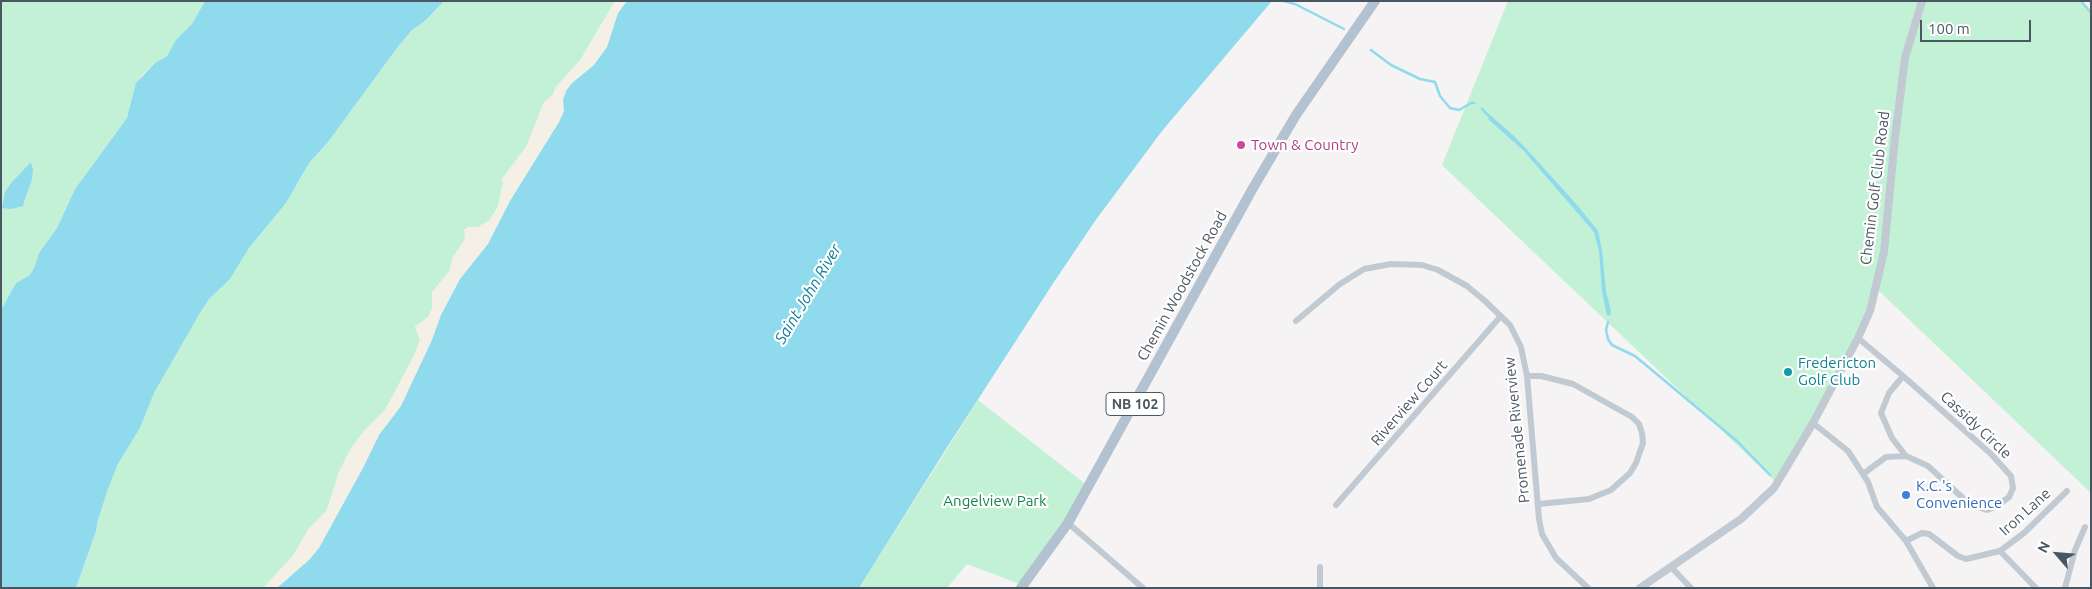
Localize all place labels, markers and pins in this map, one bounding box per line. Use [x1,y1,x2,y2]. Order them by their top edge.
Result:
place label: Town & Country [1251,136,1358,154]
marker: Town & Country [1235,139,1247,151]
place label: Fredericton Golf Club [1798,354,1876,389]
marker: Fredericton Golf Club [1782,366,1794,378]
place label: K.C.'s Convenience [1916,477,2002,512]
marker: K.C.'s Convenience [1900,489,1912,501]

